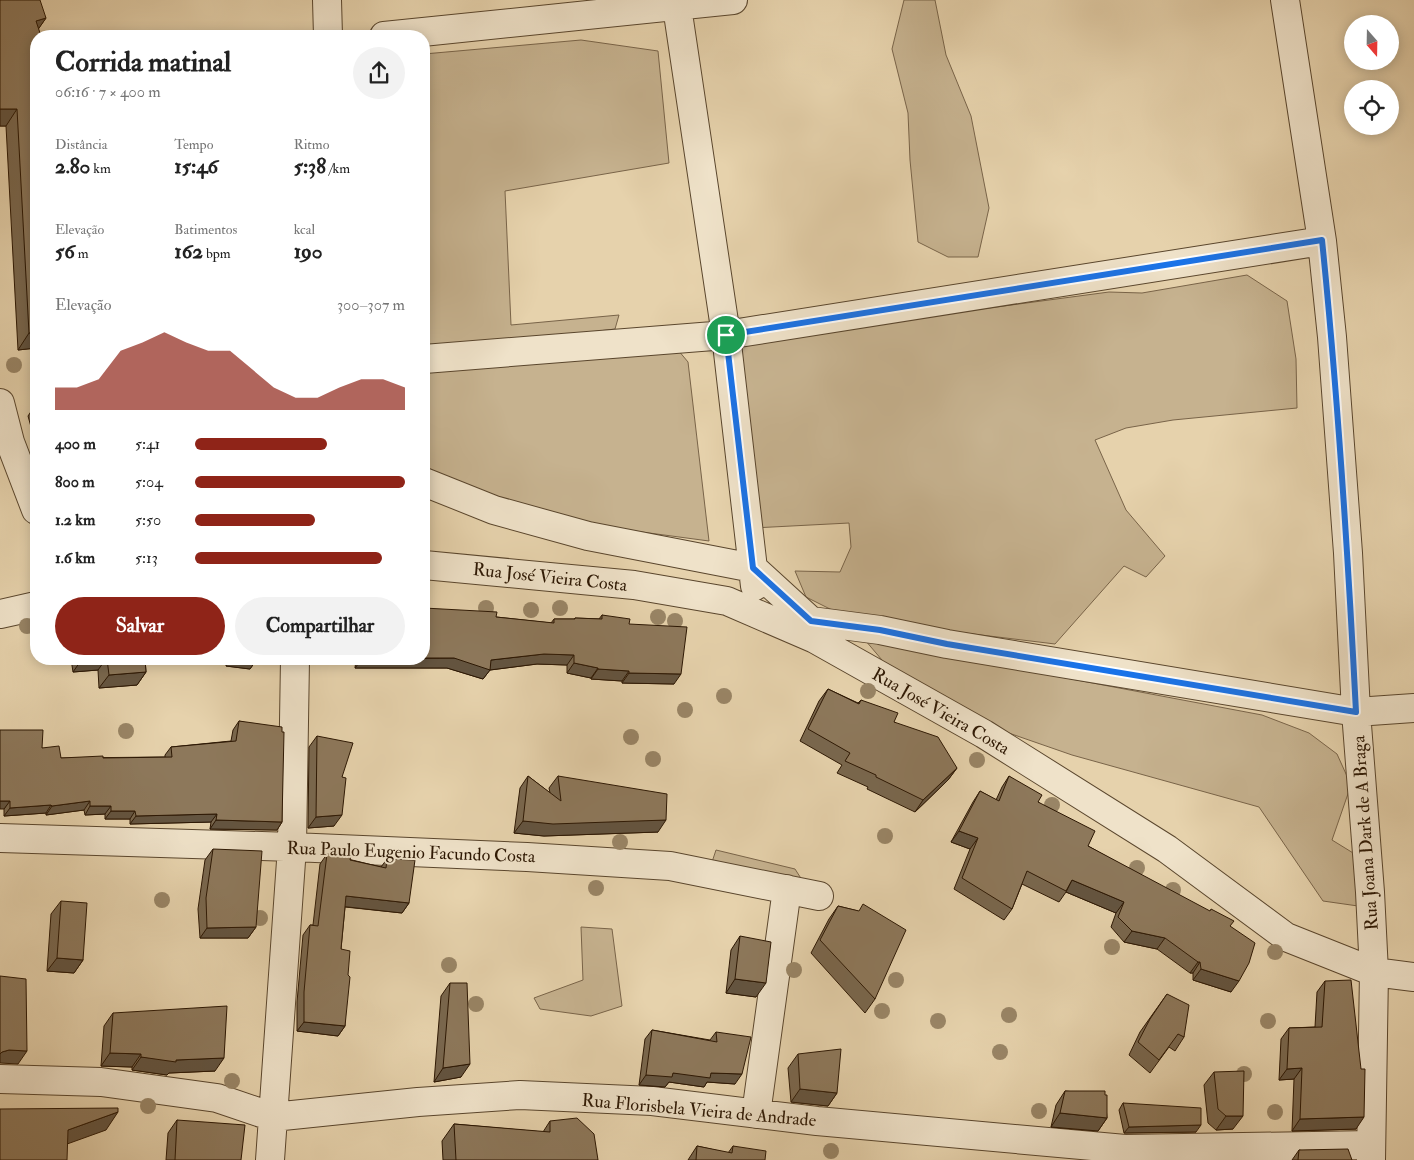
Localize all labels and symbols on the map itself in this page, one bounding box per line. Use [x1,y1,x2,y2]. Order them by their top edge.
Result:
north arrow [1344,15,1399,70]
pin [705,314,747,356]
street label: Rua José Vieira Costa [472,558,629,597]
street label: Rua José Vieira Costa [868,663,1014,760]
street label: Rua Joana Dark de A Braga [1347,734,1384,931]
street label: Rua Paulo Eugenio Facundo Costa [286,837,536,868]
street label: Rua Florisbela Vieira de Andrade [581,1089,818,1132]

